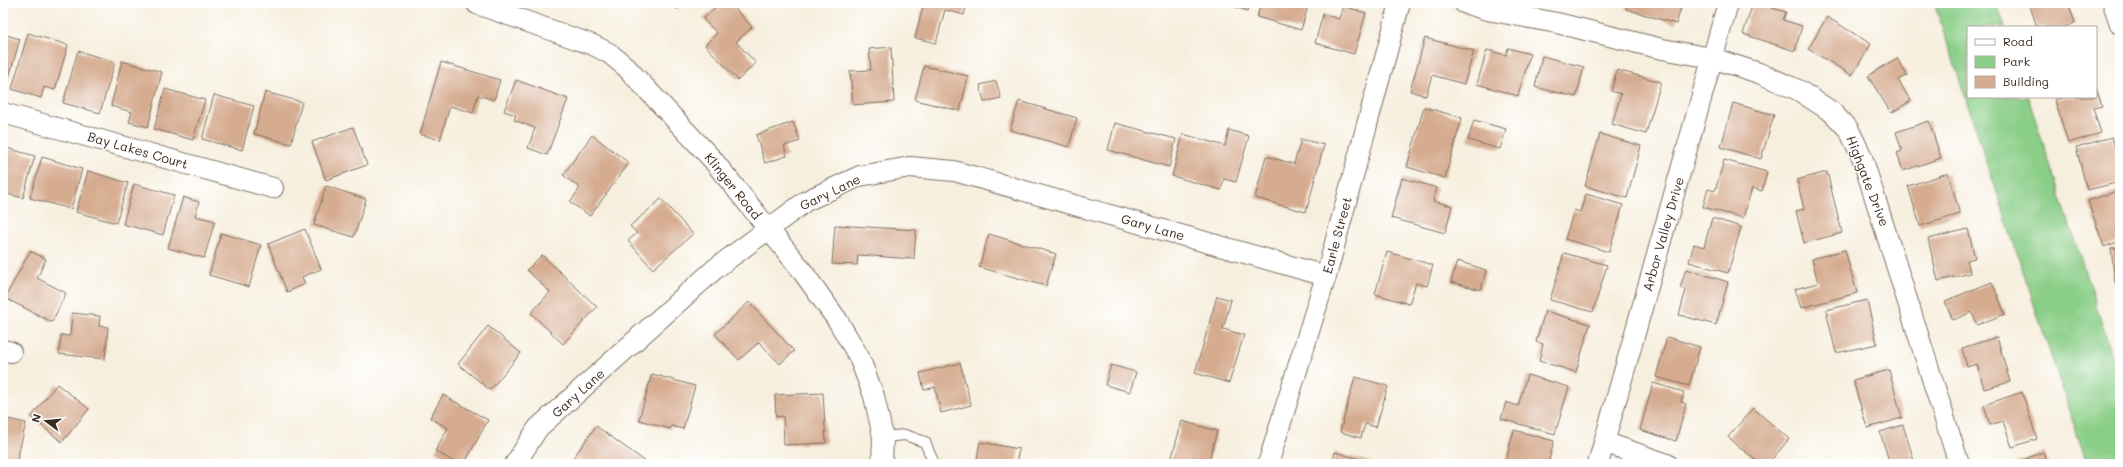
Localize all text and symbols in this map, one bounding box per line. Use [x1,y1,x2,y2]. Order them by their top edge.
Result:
legend [1967,26,2097,98]
text: Road [2003,33,2033,49]
text: Park [2003,53,2030,69]
text: Building [2003,73,2049,89]
street label: Bay Lakes Court [86,127,191,172]
street label: Highgate Drive [1843,133,1894,229]
street label: Klinger Road [701,149,765,223]
street label: Gary Lane [797,170,863,214]
street label: Arbor Valley Drive [1638,175,1687,293]
street label: Earle Street [1318,194,1355,275]
street label: Gary Lane [1119,209,1187,244]
street label: Gary Lane [548,364,608,421]
north arrow [26,401,66,441]
text: N [28,412,44,424]

